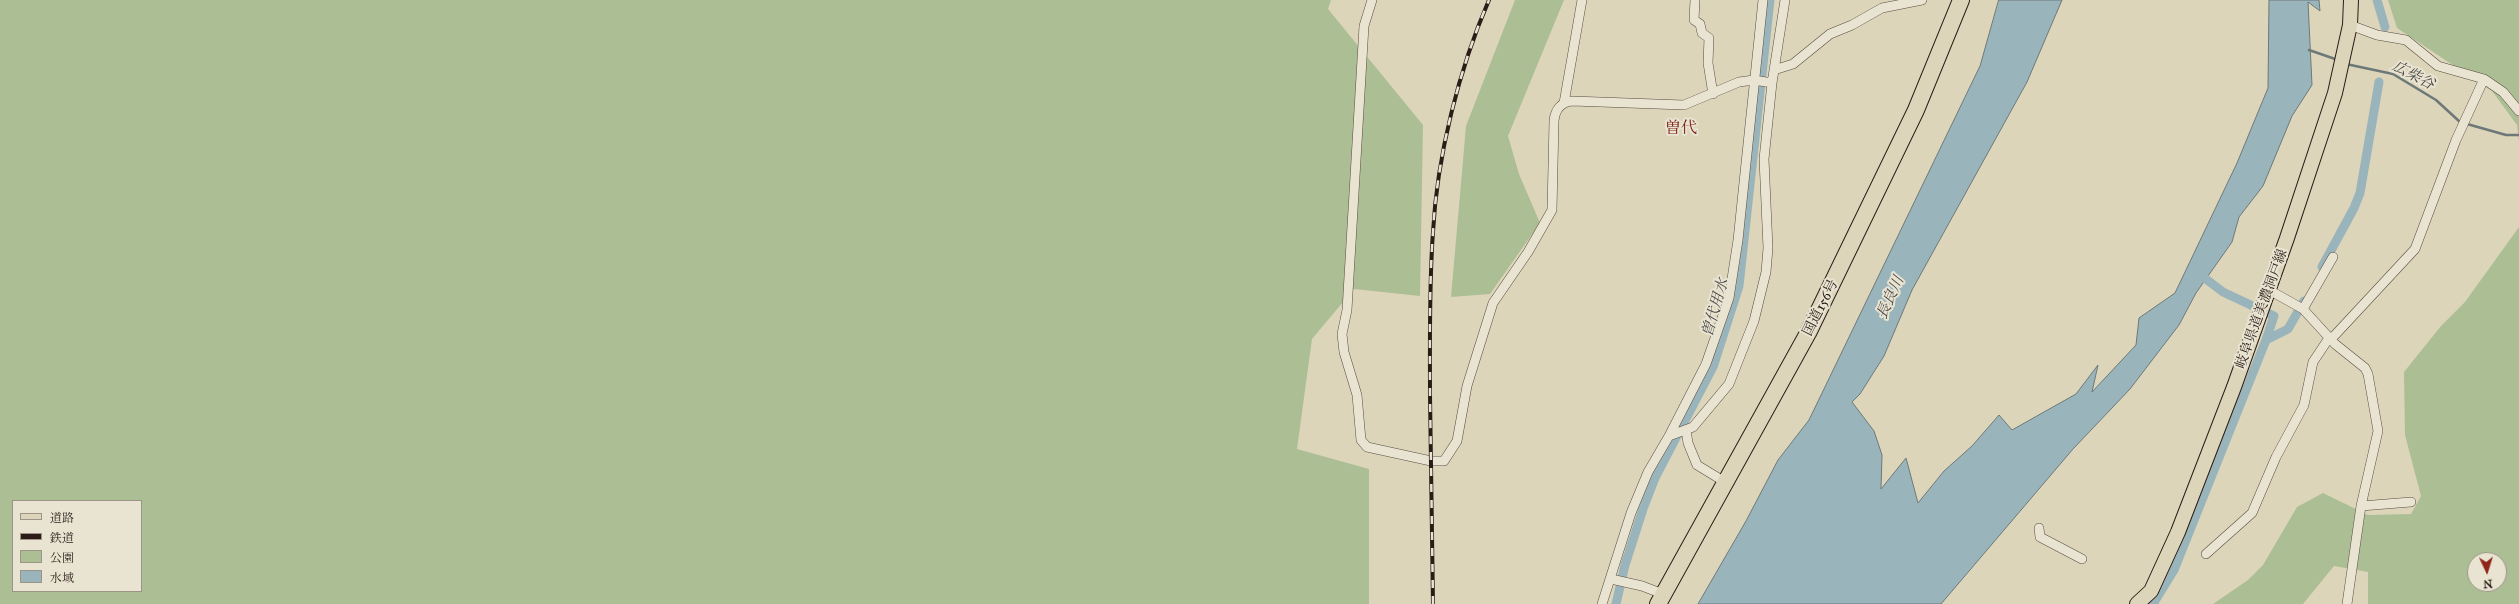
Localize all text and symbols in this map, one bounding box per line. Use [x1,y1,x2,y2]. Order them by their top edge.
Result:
water label: 広柴谷 [2389,58,2437,94]
district label: 曽代 [1665,119,1697,139]
street label: 岐阜県道美濃洞戸線 [2233,247,2291,371]
water label: 長良川 [1874,274,1908,322]
water label: 曽代用水 [1699,277,1733,339]
street label: 国道156号 [1800,277,1842,339]
legend [12,500,142,592]
text: 道路 [50,511,74,525]
text: 鉄道 [50,531,74,545]
text: 公園 [50,551,74,565]
north arrow [2467,552,2507,592]
text: 水域 [50,571,74,585]
text: N [2483,577,2493,590]

